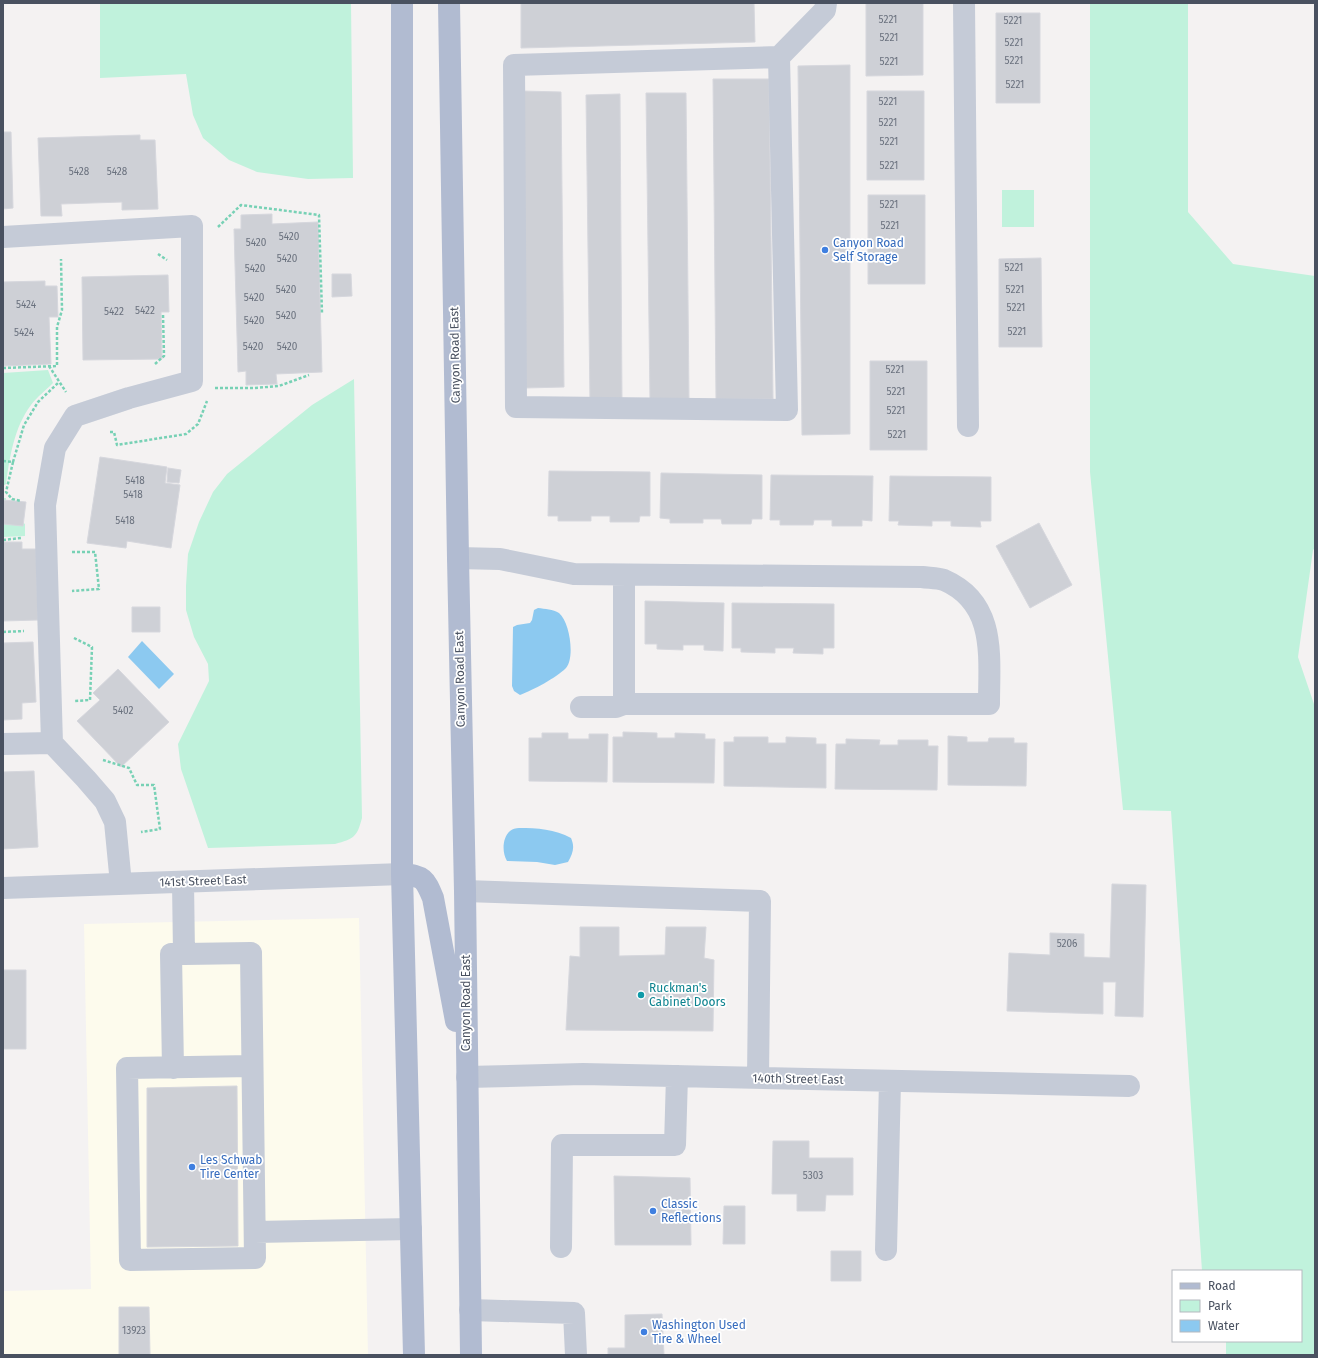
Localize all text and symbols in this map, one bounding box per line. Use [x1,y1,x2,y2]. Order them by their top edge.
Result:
house number: 5221 [879,14,897,26]
house number: 5221 [1004,15,1022,27]
house number: 5221 [880,32,898,44]
house number: 5221 [1005,37,1023,49]
house number: 5221 [1005,55,1023,67]
house number: 5221 [880,56,898,68]
house number: 5221 [1006,79,1024,91]
house number: 5221 [879,96,897,108]
house number: 5221 [879,117,897,129]
house number: 5221 [880,136,898,148]
house number: 5221 [880,160,898,172]
house number: 5428 [69,166,90,178]
house number: 5428 [107,166,128,178]
house number: 5221 [880,199,898,211]
house number: 5221 [881,220,899,232]
house number: 5420 [279,231,300,243]
place label: Canyon Road Self Storage [833,236,904,264]
house number: 5420 [246,237,267,249]
marker: Canyon Road Self Storage [820,245,830,255]
house number: 5420 [277,253,298,265]
house number: 5221 [1005,262,1023,274]
house number: 5420 [245,263,266,275]
house number: 5420 [276,284,297,296]
house number: 5221 [1006,284,1024,296]
house number: 5420 [244,292,265,304]
house number: 5424 [16,299,37,311]
house number: 5221 [1007,302,1025,314]
house number: 5422 [135,305,155,317]
house number: 5422 [104,306,124,318]
street label: Canyon Road East [447,306,463,403]
house number: 5420 [276,310,297,322]
house number: 5420 [244,315,265,327]
house number: 5221 [1008,326,1026,338]
house number: 5424 [14,327,35,339]
house number: 5420 [243,341,264,353]
house number: 5420 [277,341,298,353]
house number: 5221 [886,364,904,376]
house number: 5221 [887,386,905,398]
house number: 5221 [887,405,905,417]
house number: 5221 [888,429,906,441]
house number: 5418 [125,475,145,487]
house number: 5418 [123,489,143,501]
house number: 5418 [115,515,135,527]
street label: Canyon Road East [452,630,468,727]
house number: 5402 [113,705,133,717]
street label: 141st Street East [159,872,248,890]
house number: 5206 [1057,938,1077,950]
street label: Canyon Road East [459,954,473,1051]
place label: Ruckman's Cabinet Doors [649,981,726,1009]
marker: Ruckman's Cabinet Doors [636,990,646,1000]
street label: 140th Street East [752,1071,844,1087]
place label: Les Schwab Tire Center [200,1153,262,1181]
marker: Les Schwab Tire Center [187,1162,197,1172]
house number: 5303 [803,1170,823,1182]
place label: Classic Reflections [661,1197,722,1225]
marker: Classic Reflections [648,1206,658,1216]
legend [1172,1270,1302,1342]
text: Road [1208,1279,1236,1293]
text: Park [1208,1299,1232,1313]
place label: Washington Used Tire & Wheel [652,1318,746,1346]
text: Water [1208,1319,1240,1333]
house number: 13923 [122,1325,146,1337]
marker: Washington Used Tire & Wheel [639,1327,649,1337]

